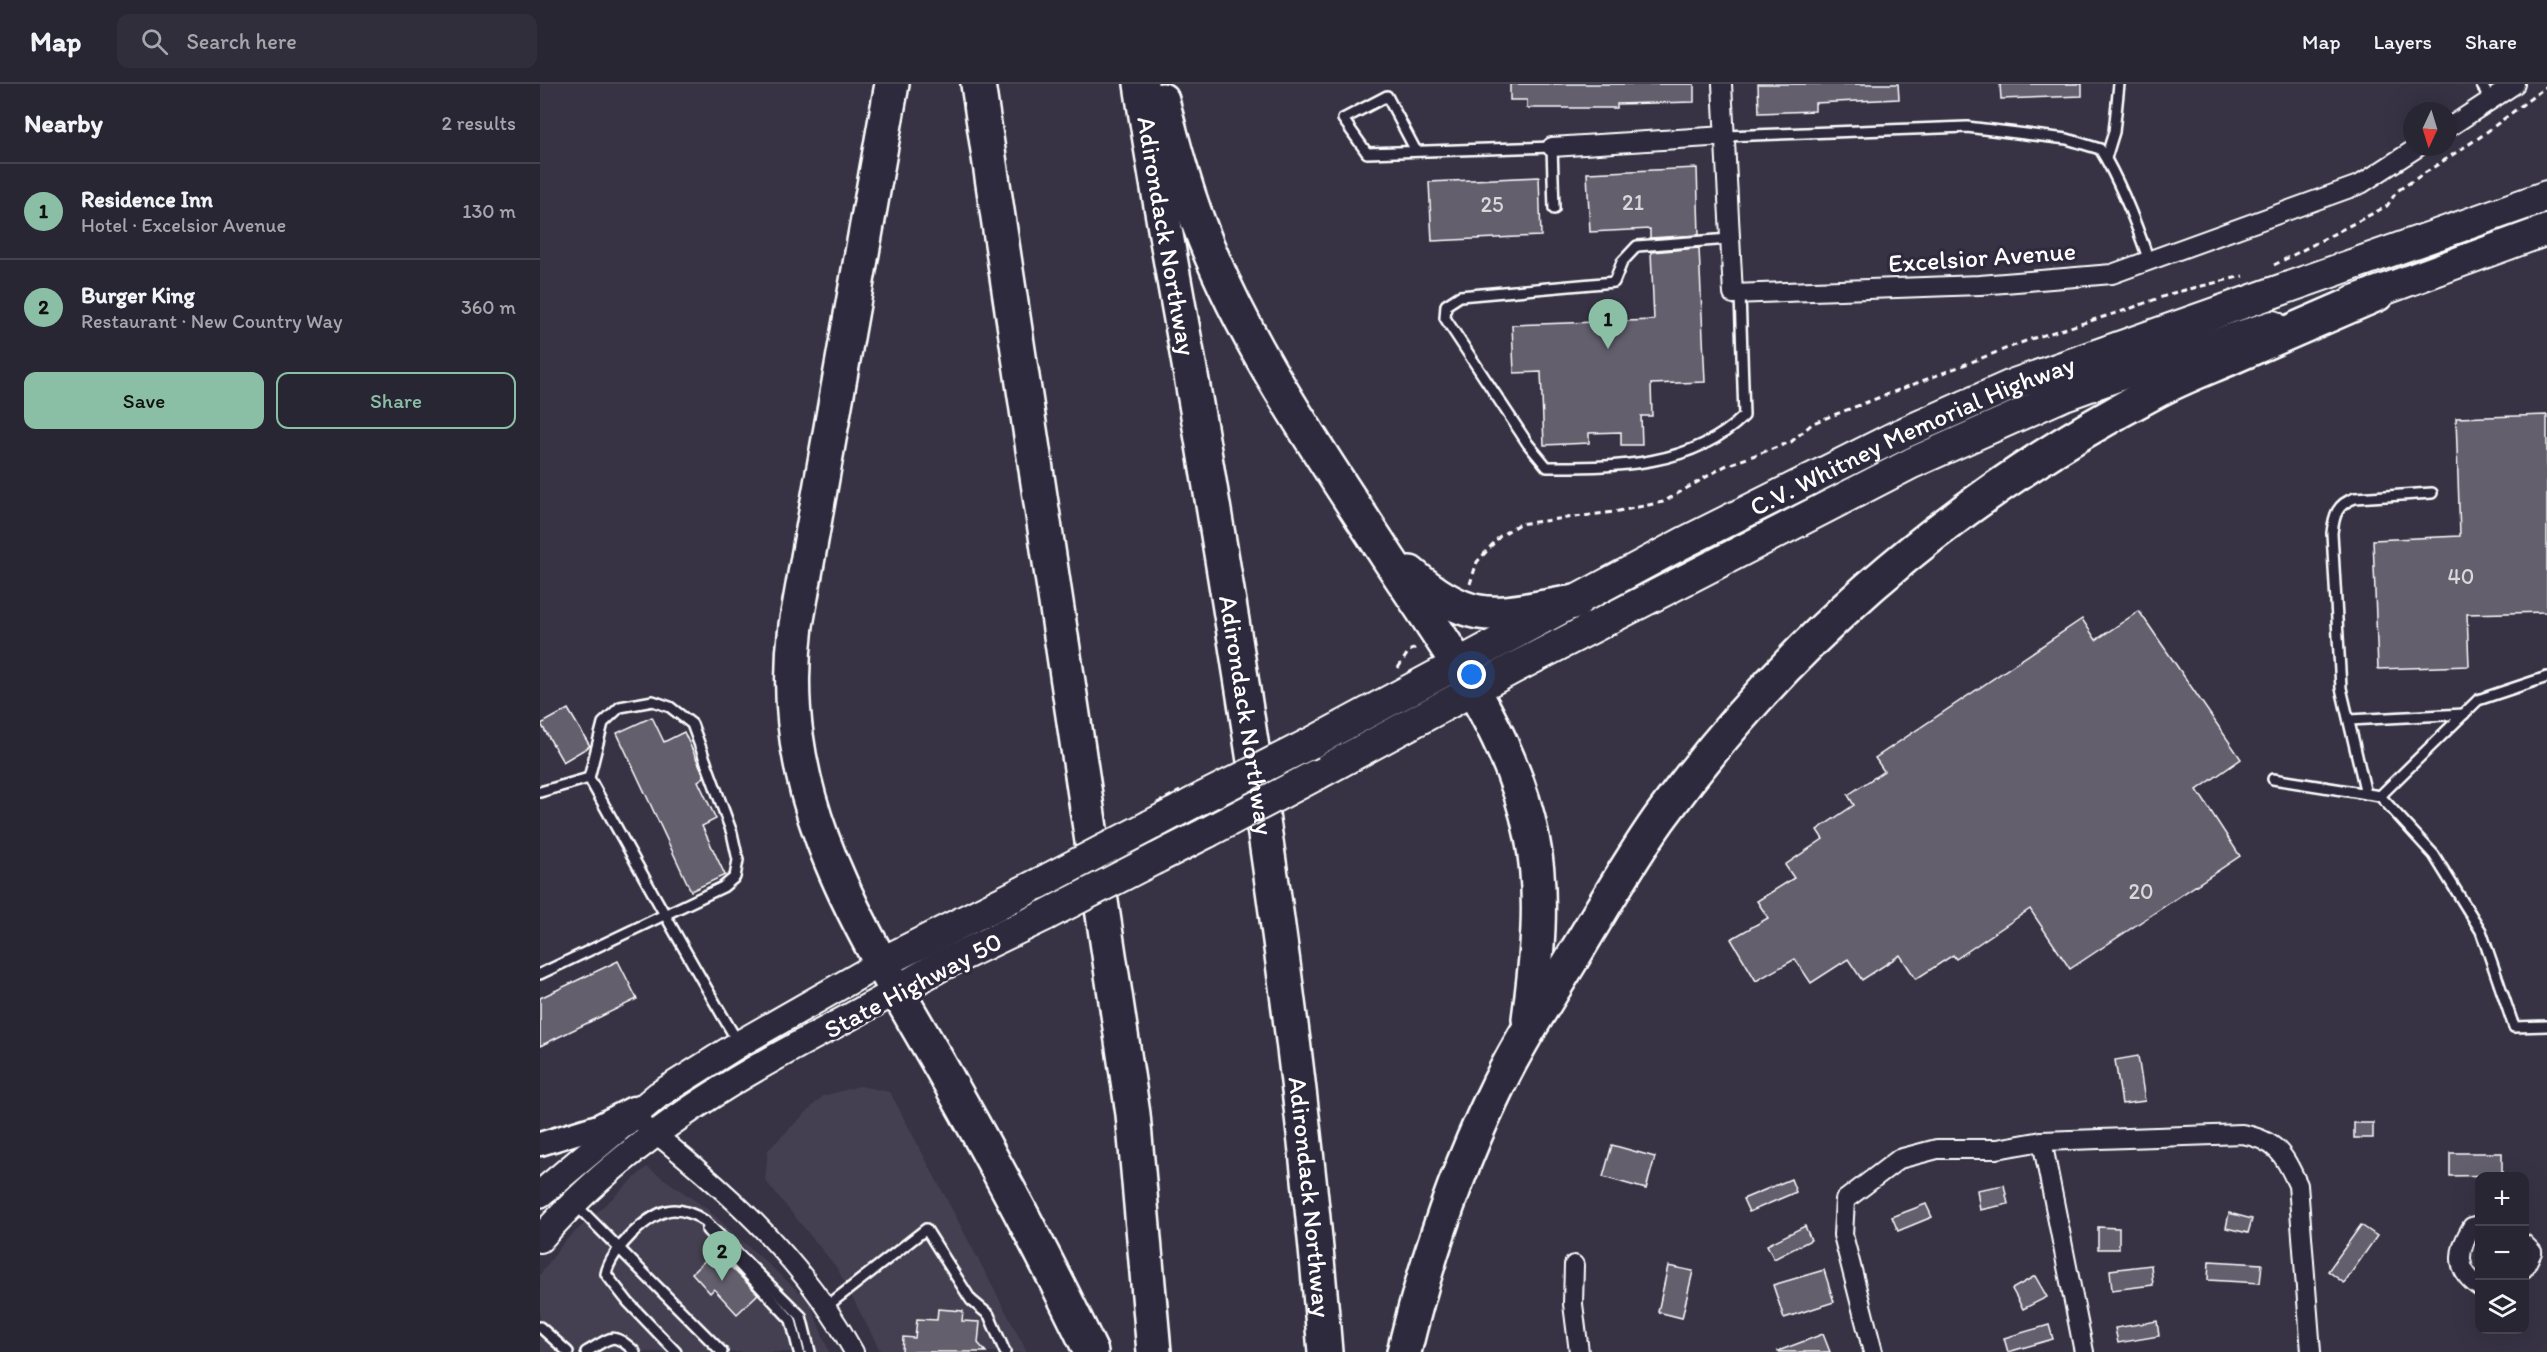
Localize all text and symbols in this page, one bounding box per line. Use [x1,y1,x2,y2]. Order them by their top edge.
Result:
search box [117,14,537,68]
text: Map [30,24,81,58]
icon: search [138,25,171,58]
text: Search here [186,28,297,55]
text: Map [2302,29,2341,54]
text: Layers [2374,29,2432,54]
text: Share [2465,29,2517,54]
north arrow [2403,102,2457,156]
text: Nearby [24,107,103,139]
text: 2 results [442,111,516,135]
street label: Adirondack Northway [1130,114,1203,358]
text: Residence Inn [81,186,213,213]
house number: 21 [1622,189,1644,216]
house number: 25 [1480,191,1504,218]
text: 1 [39,199,48,223]
text: 130 m [462,199,516,223]
text: Hotel · Excelsior Avenue [81,213,286,237]
street label: Excelsior Avenue [1887,234,2077,280]
text: Burger King [81,282,195,309]
text: 2 [38,295,49,319]
text: 360 m [461,295,516,319]
pin: 1 [1588,300,1628,349]
text: Restaurant · New Country Way [81,309,342,333]
street label: C.V. Whitney Memorial Highway [1744,348,2079,523]
button: Save [24,372,264,429]
button: Share [276,372,516,429]
house number: 40 [2448,563,2474,590]
street label: Adirondack Northway [1212,593,1281,837]
your location [1457,660,1486,689]
house number: 20 [2128,878,2154,905]
street label: State Highway 50 [819,925,1007,1045]
street label: Adirondack Northway [1282,1075,1338,1319]
map controls [2475,1172,2529,1334]
button: + [2475,1172,2529,1226]
button: − [2475,1226,2529,1280]
pin: 2 [702,1232,741,1281]
button: layers [2475,1280,2529,1334]

